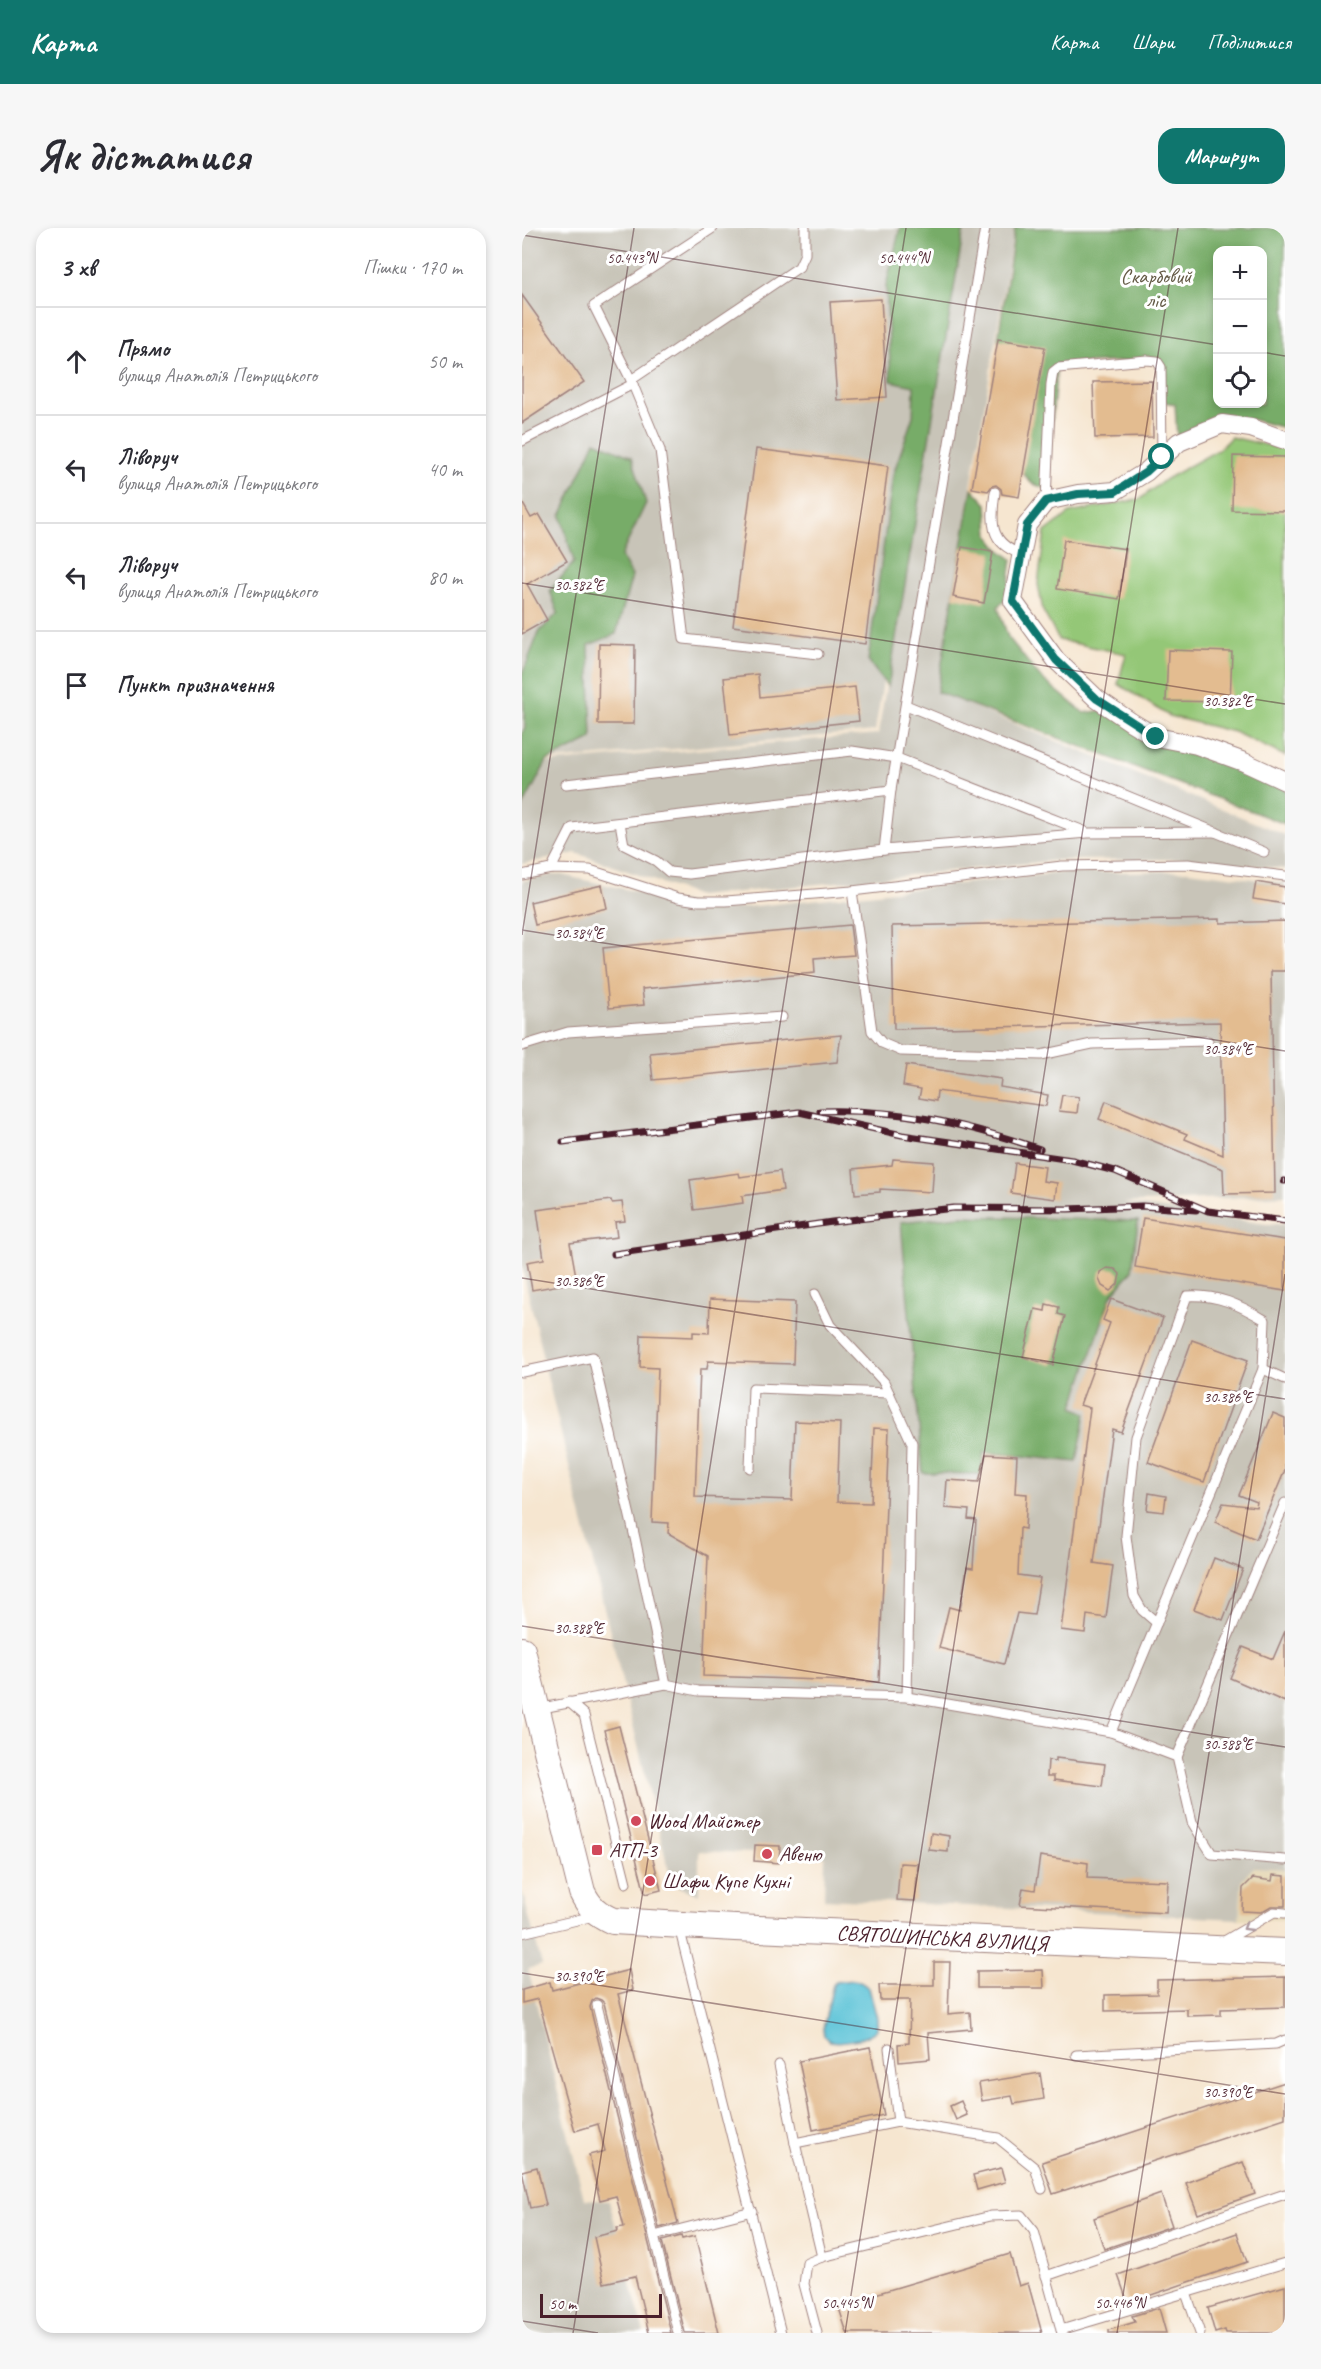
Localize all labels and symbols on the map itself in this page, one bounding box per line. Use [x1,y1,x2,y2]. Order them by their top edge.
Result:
text: 50.443°N [607,249,660,268]
text: 50.444°N [879,249,932,268]
park label: Скарбовий ліс [1120,263,1193,313]
route start [1148,443,1174,469]
text: 30.382°E [555,576,606,595]
text: 30.382°E [1204,692,1255,711]
route end [1142,723,1168,749]
text: 30.384°E [555,924,606,943]
text: 30.384°E [1204,1040,1255,1059]
text: 30.386°E [555,1272,606,1291]
text: 30.386°E [1204,1388,1255,1407]
text: 30.388°E [555,1619,606,1638]
text: 30.388°E [1204,1735,1255,1754]
place label: Wood Майстер [648,1808,761,1834]
marker: Wood Майстер [629,1814,643,1828]
place label: АТП-3 [609,1837,659,1863]
place label: Авеню [779,1841,823,1867]
marker: АТП-3 [590,1843,604,1857]
marker: Авеню [760,1847,774,1861]
place label: Шафи Купе Кухні [662,1868,793,1894]
marker: Шафи Купе Кухні [643,1874,657,1888]
street label: СВЯТОШИНСЬКА ВУЛИЦЯ [836,1919,1052,1957]
one-way arrow [1243,1920,1253,1932]
text: 30.390°E [555,1967,606,1986]
text: 30.390°E [1204,2083,1255,2102]
scale bar [540,2291,662,2318]
text: 50.445°N [822,2294,875,2313]
text: 50.446°N [1095,2294,1148,2313]

